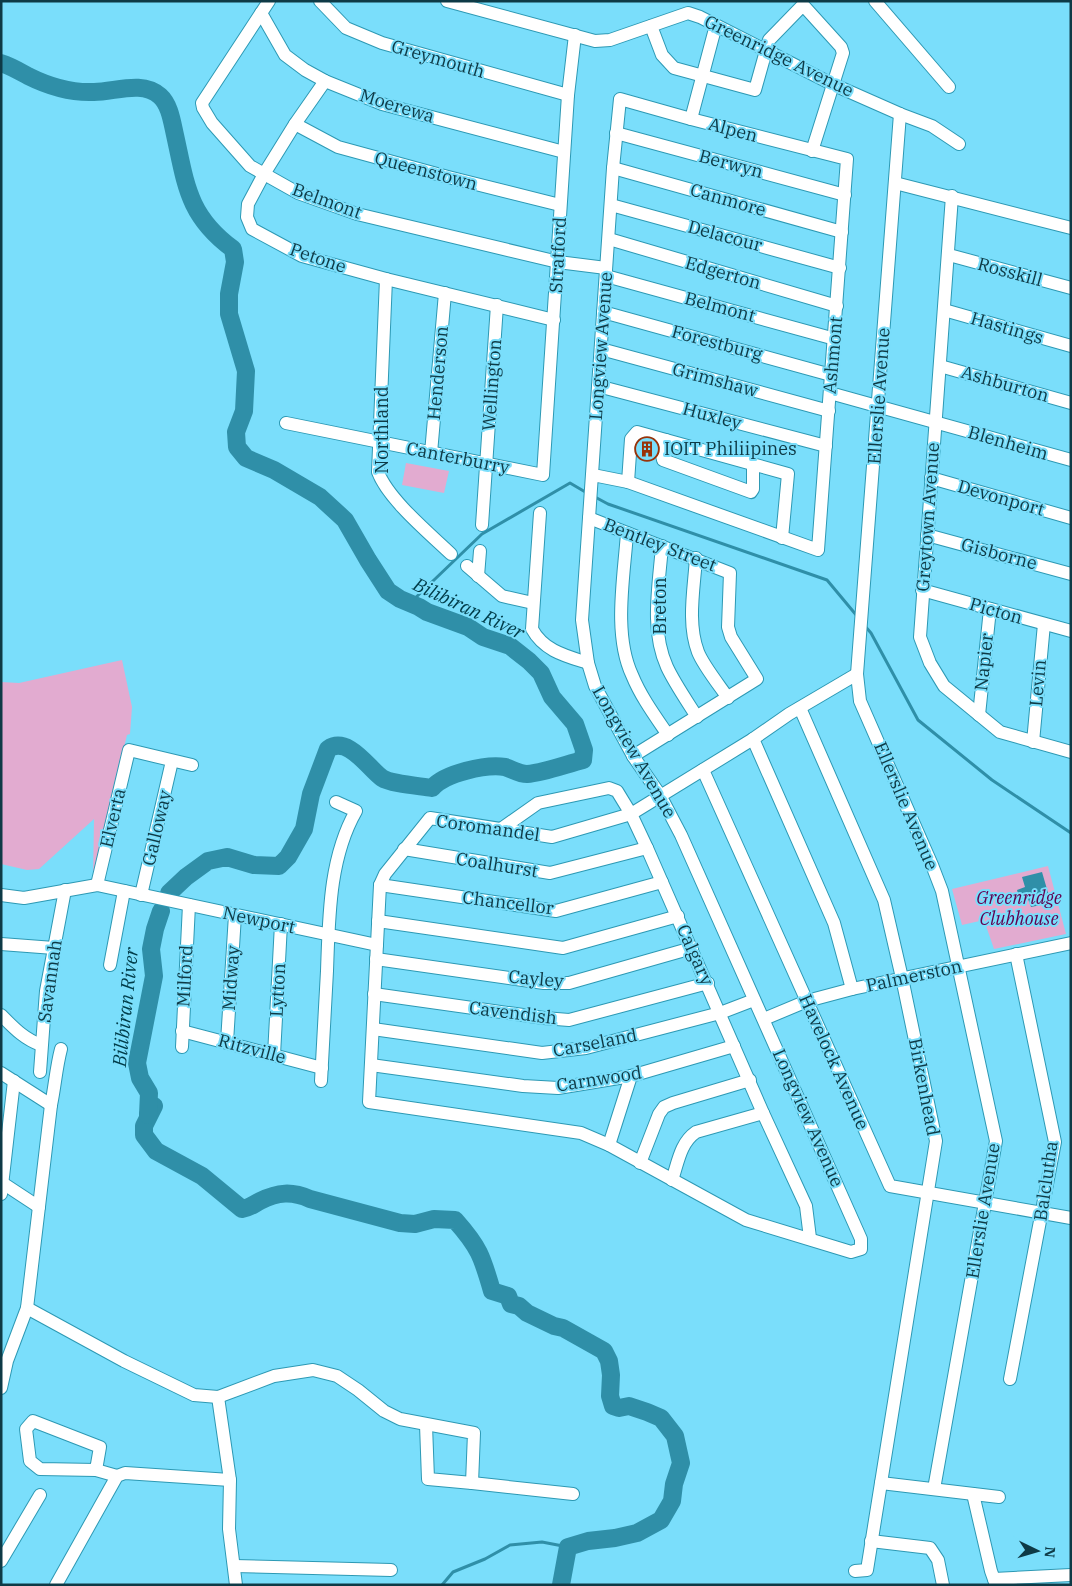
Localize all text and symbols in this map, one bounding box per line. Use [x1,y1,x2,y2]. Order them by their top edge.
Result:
street label: Greenridge Avenue [701,9,858,102]
street label: Greymouth [389,34,488,83]
street label: Moerewa [357,83,437,128]
street label: Alpen [706,112,760,147]
street label: Berwyn [696,144,766,183]
street label: Queenstown [372,146,480,195]
street label: Belmont [289,177,365,224]
street label: Canmore [688,178,769,221]
street label: Delacour [685,215,765,256]
street label: Stratford [544,216,571,294]
street label: Petone [287,237,349,278]
street label: Edgerton [683,251,764,294]
street label: Rosskill [975,252,1045,291]
street label: Longview Avenue [584,271,617,421]
street label: Belmont [682,286,758,327]
street label: Hastings [968,306,1046,349]
street label: Ashmont [818,315,847,395]
street label: Forestburg [669,319,765,366]
street label: Henderson [422,325,453,421]
street label: Ellerslie Avenue [862,327,895,465]
street label: Wellington [477,338,506,432]
street label: Grimshaw [670,357,760,402]
street label: Ashburton [959,360,1052,407]
street label: Northland [370,386,393,474]
street label: Huxley [680,397,744,434]
street label: Blenheim [965,420,1051,465]
street label: Canterburry [404,436,512,479]
building icon: IOIT Philiipines [634,436,660,462]
place label: IOIT Philiipines [664,437,797,460]
street label: Greytown Avenue [911,442,944,592]
street label: Devonport [955,474,1047,521]
street label: Bentley Street [601,512,720,577]
street label: Gisborne [959,532,1040,575]
water label: Bilibiran River [409,571,529,644]
street label: Breton [648,577,671,635]
street label: Picton [967,592,1025,629]
street label: Napier [969,632,998,692]
street label: Levin [1024,658,1051,707]
street label: Longview Avenue [587,682,682,822]
street label: Ellerslie Avenue [869,738,944,873]
street label: Elverta [95,786,131,850]
street label: Galloway [137,787,176,868]
street label: Coromandel [435,809,541,846]
street label: Coalhurst [455,847,540,882]
street label: Chancellor [461,885,555,920]
park label: Greenridge Clubhouse [976,886,1062,930]
street label: Newport [221,901,297,938]
street label: Calgary [672,921,719,989]
street label: Savannah [32,938,67,1024]
street label: Milford [171,944,198,1007]
street label: Midway [217,944,244,1011]
water label: Bilibiran River [107,945,143,1069]
street label: Palmerston [864,954,964,997]
street label: Lytton [265,962,290,1018]
street label: Cayley [507,965,565,992]
street label: Havelock Avenue [794,991,875,1133]
street label: Cavendish [468,996,558,1029]
street label: Carseland [551,1023,639,1062]
street label: Ritzville [216,1028,288,1069]
street label: Birkenhead [904,1036,945,1138]
street label: Longview Avenue [768,1045,849,1190]
street label: Carnwood [555,1060,643,1097]
street label: Balclutha [1029,1139,1063,1222]
street label: Ellerslie Avenue [960,1142,1005,1280]
north arrow [1012,1526,1062,1576]
text: N [1041,1546,1059,1558]

